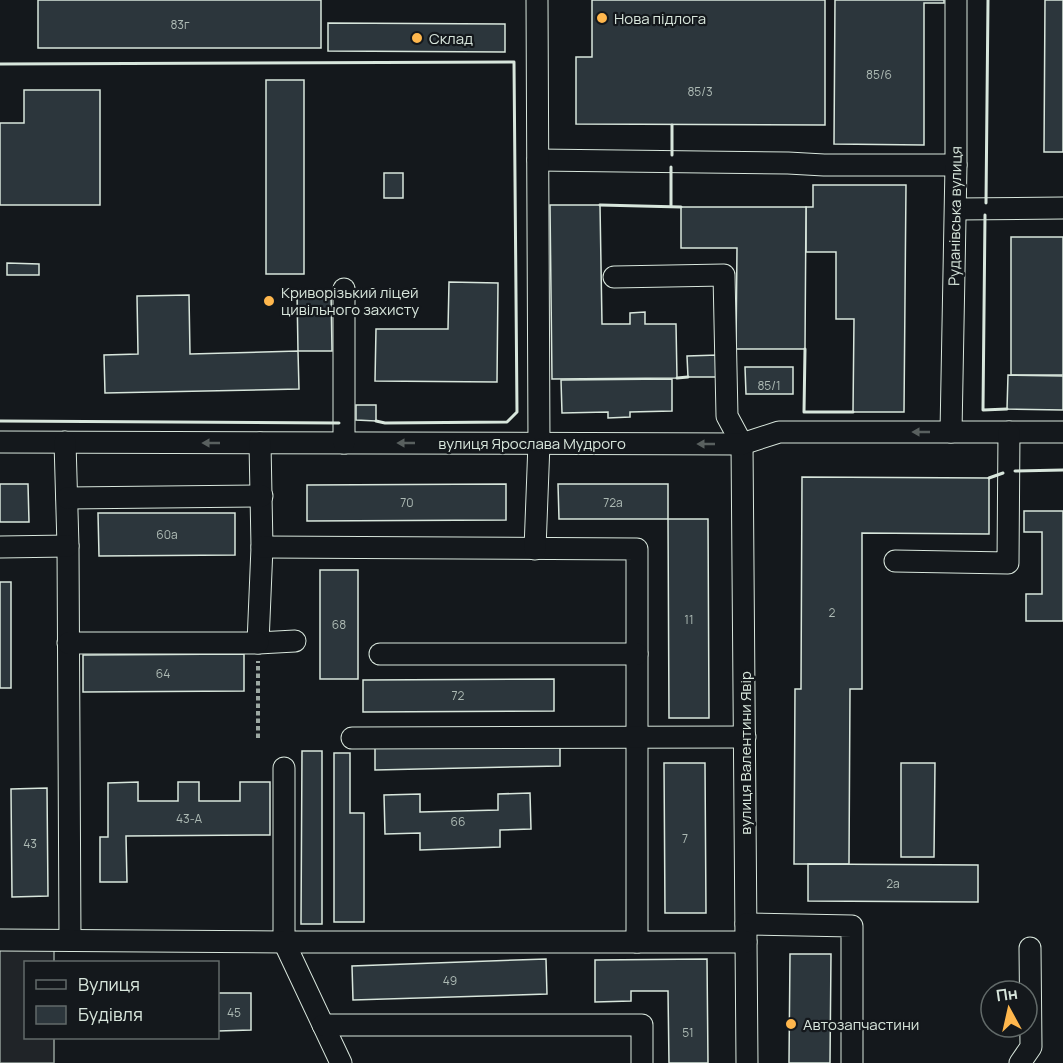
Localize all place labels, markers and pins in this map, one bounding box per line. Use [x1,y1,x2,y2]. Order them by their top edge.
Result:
place label: Нова підлога [614,8,706,29]
marker: Нова підлога [595,11,609,25]
place label: Склад [429,28,473,49]
marker: Склад [410,31,424,45]
place label: Криворізький ліцей цивільного захисту [281,282,419,320]
marker: Криворізький ліцей цивільного захисту [262,294,276,308]
place label: Автозапчастини [803,1014,919,1035]
marker: Автозапчастини [784,1017,798,1031]

